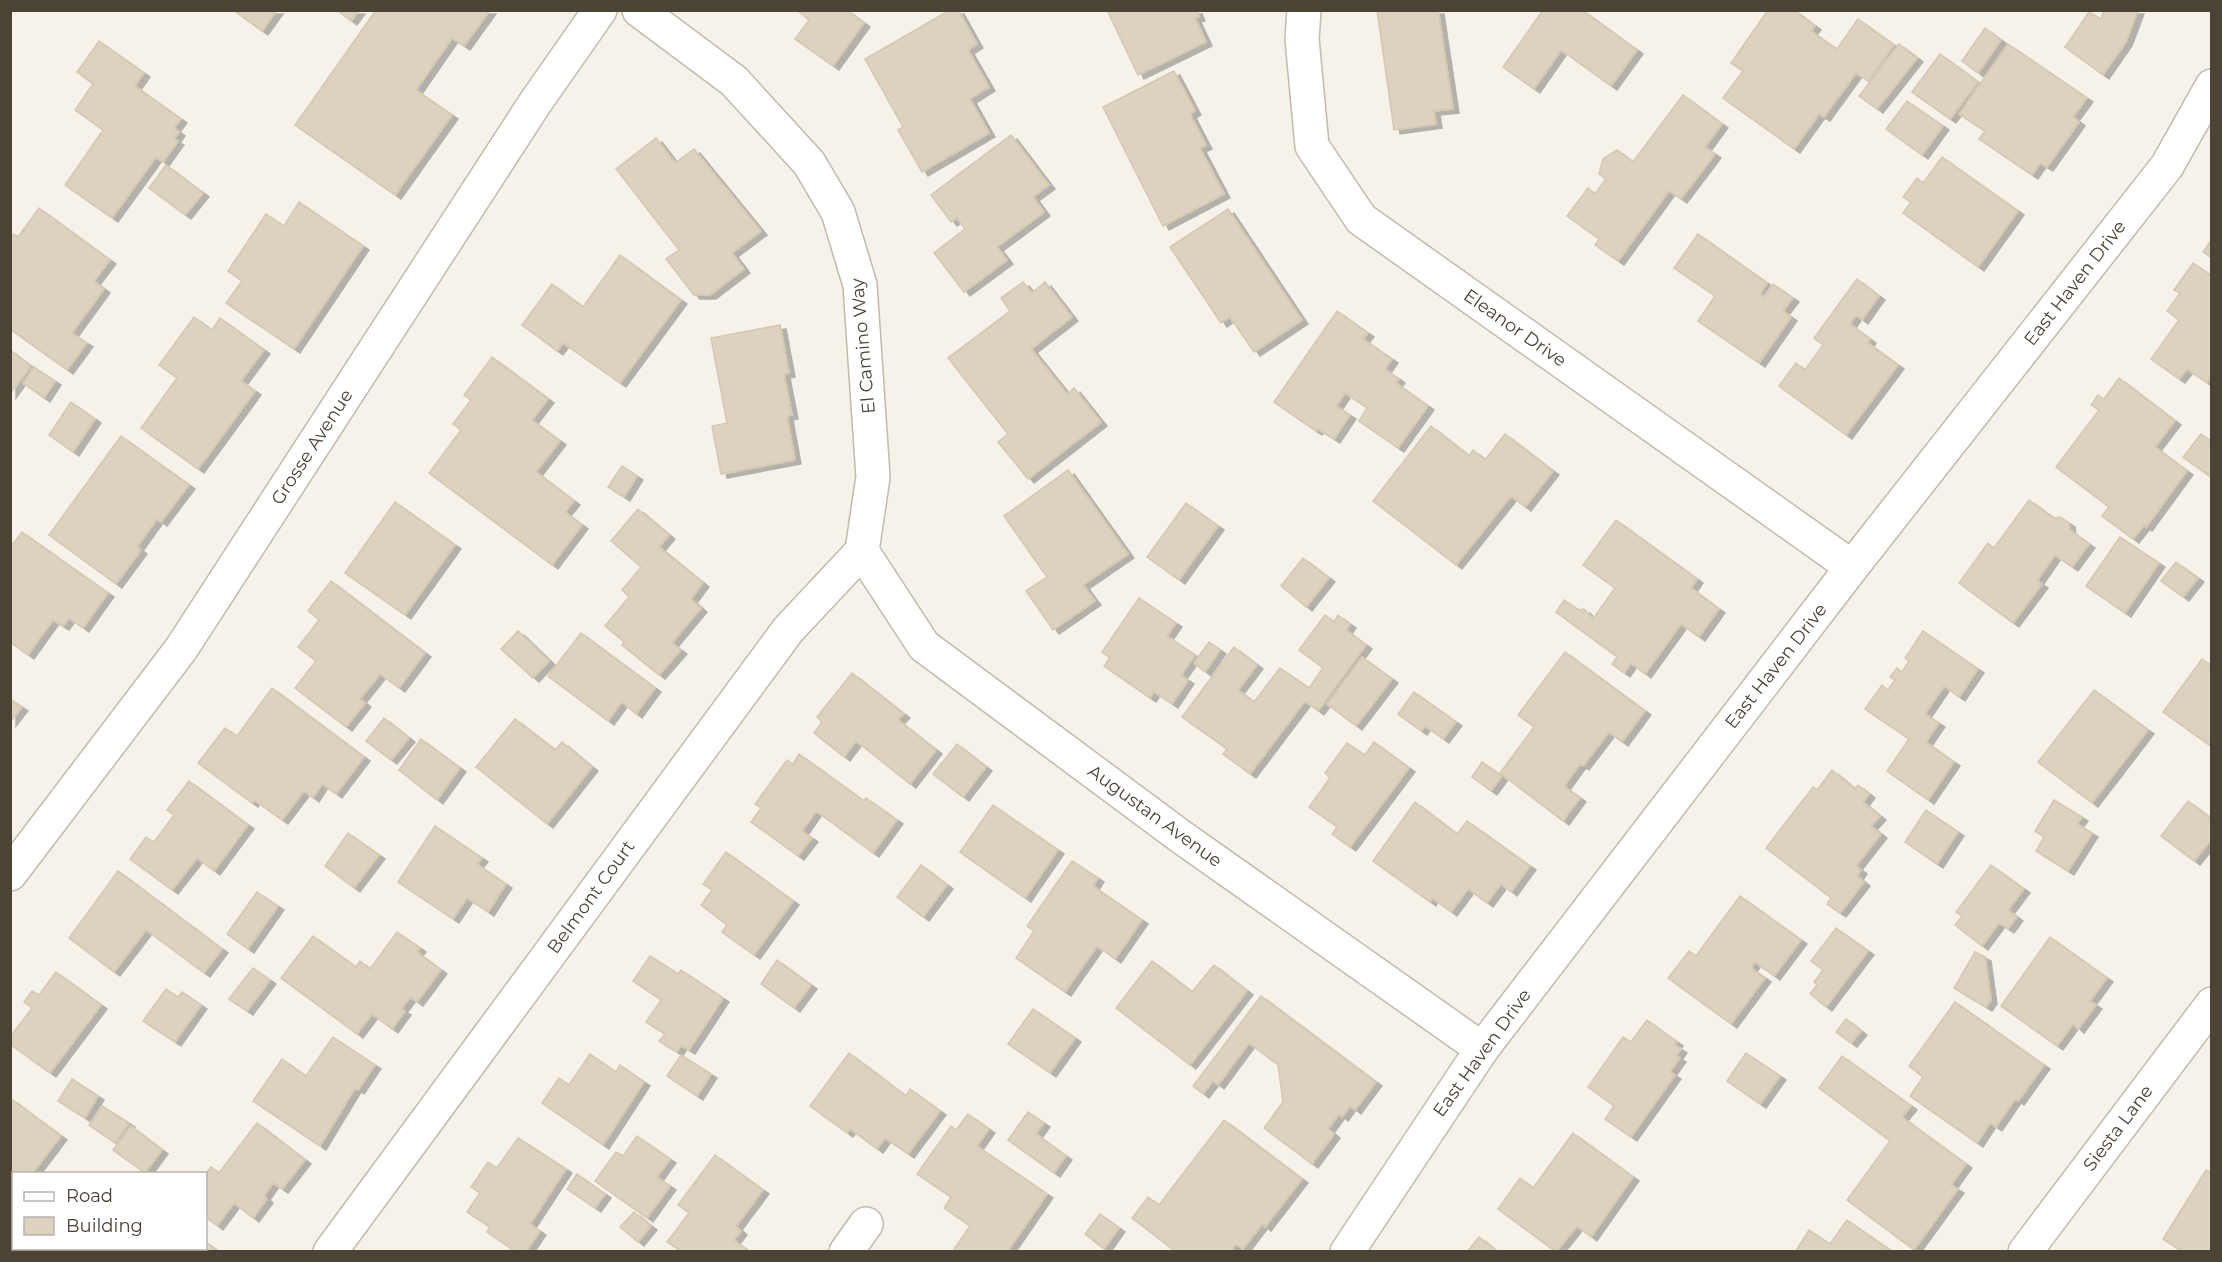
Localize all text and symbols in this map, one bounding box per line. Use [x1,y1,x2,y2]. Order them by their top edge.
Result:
street label: East Haven Drive [2019,216,2131,350]
street label: El Camino Way [846,277,880,415]
street label: Eleanor Drive [1459,284,1571,372]
street label: Grosse Avenue [266,385,358,509]
street label: East Haven Drive [1720,599,1832,733]
street label: Augustan Avenue [1084,760,1226,872]
street label: Belmont Court [543,836,639,958]
street label: East Haven Drive [1428,985,1536,1121]
street label: Siesta Lane [2078,1081,2158,1175]
legend [12,1172,207,1250]
text: Road [66,1185,113,1207]
text: Building [66,1215,143,1237]

